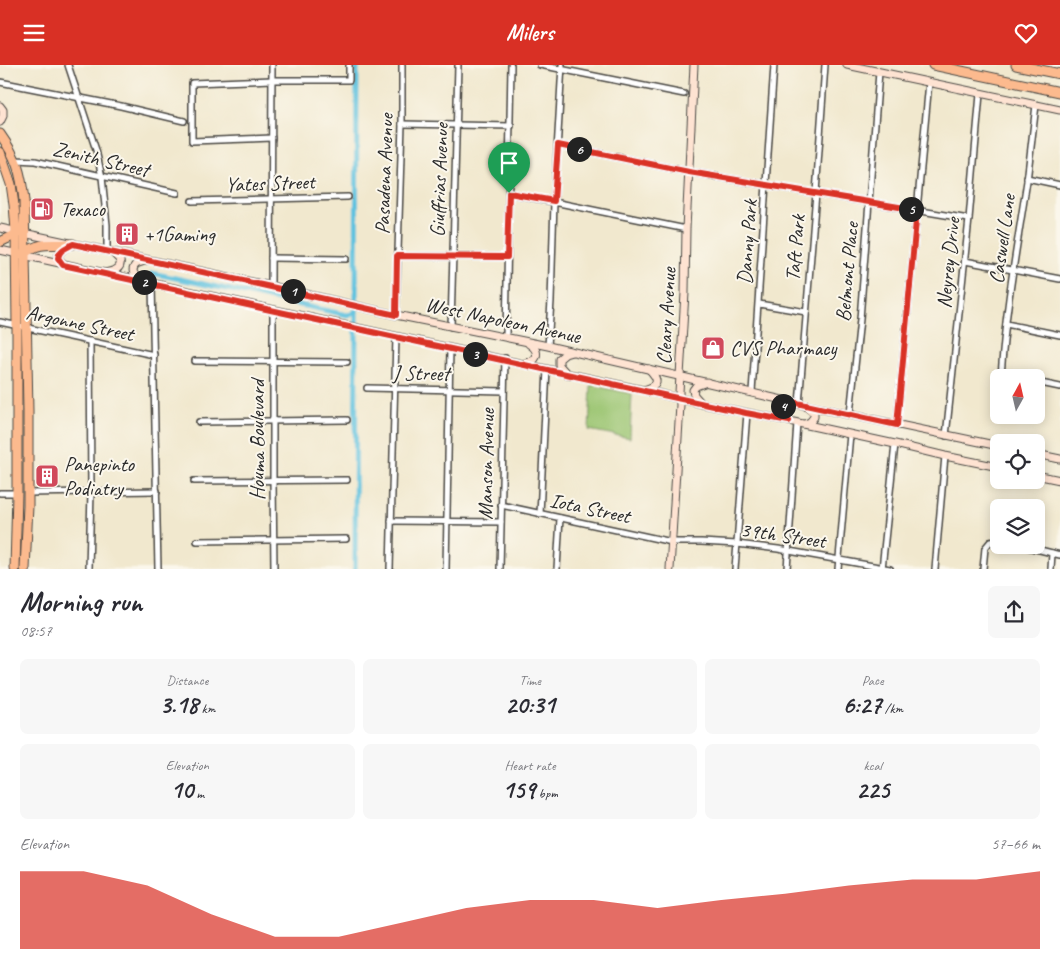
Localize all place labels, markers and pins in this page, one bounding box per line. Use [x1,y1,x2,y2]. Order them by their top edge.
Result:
pin: 6 [566,137,592,161]
pin [488,142,530,193]
fuel station icon: Texaco [29,196,55,222]
place label: Texaco [60,196,107,222]
pin: 5 [898,197,924,221]
building icon: +1Gaming [114,221,140,247]
place label: +1Gaming [144,221,216,247]
pin: 2 [132,269,156,295]
pin: 1 [280,279,306,303]
shop icon: CVS Pharmacy [700,335,726,361]
place label: CVS Pharmacy [730,335,838,361]
pin: 3 [462,341,488,367]
pin: 4 [770,393,796,419]
place label: Panepinto Podiatry [64,451,136,501]
building icon: Panepinto Podiatry [34,463,60,489]

